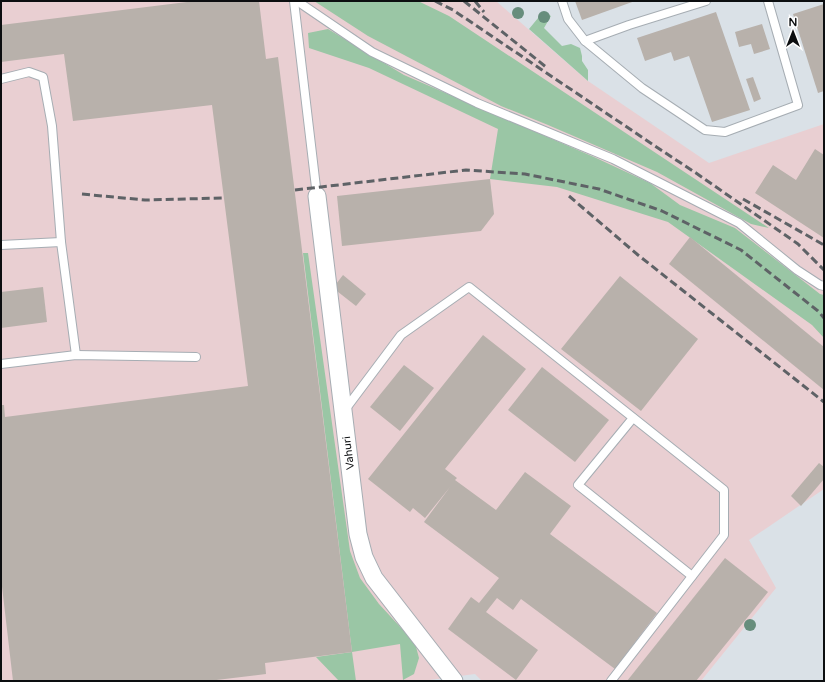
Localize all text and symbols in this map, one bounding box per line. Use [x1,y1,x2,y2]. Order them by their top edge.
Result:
north arrow [773,12,813,52]
text: N [789,16,797,29]
street label: Vahuri [340,436,357,470]

